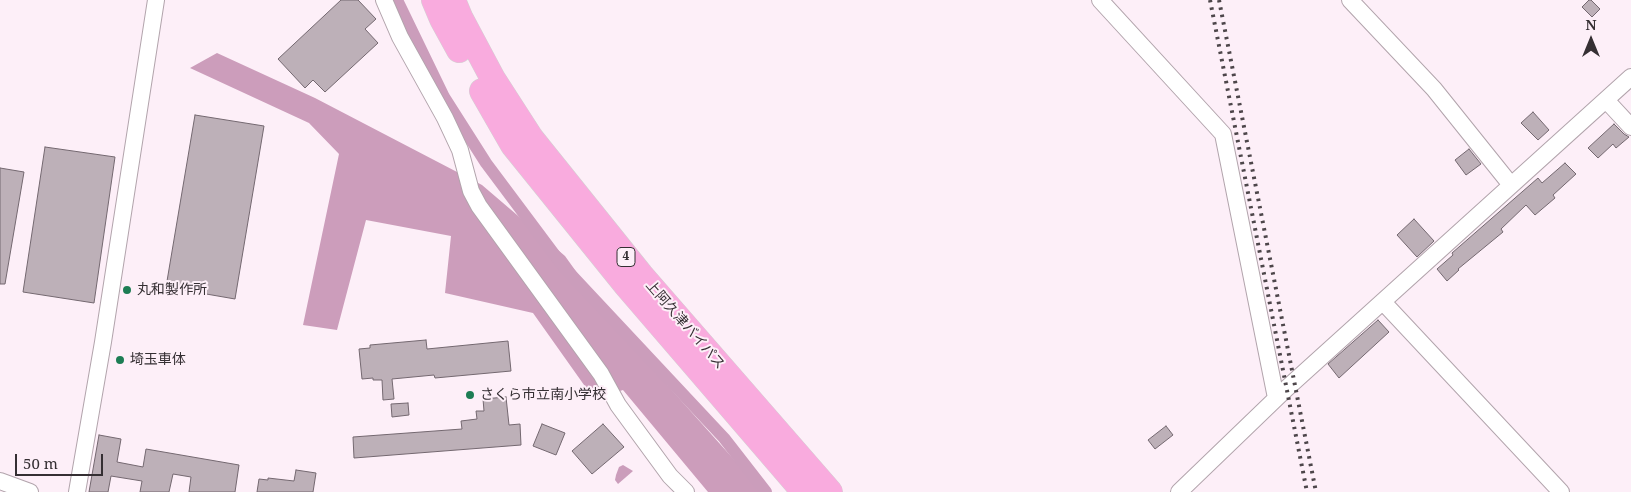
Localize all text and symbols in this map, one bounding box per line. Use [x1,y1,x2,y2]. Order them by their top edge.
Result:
north arrow [1566,15,1616,65]
text: N [1585,15,1597,34]
road number: 4 [617,248,635,266]
street label: 上阿久津バイパス [642,277,728,373]
place label: 丸和製作所 [137,282,207,298]
marker: 丸和製作所 [121,284,133,296]
place label: 埼玉車体 [130,352,186,368]
marker: 埼玉車体 [114,354,126,366]
place label: さくら市立南小学校 [480,387,606,403]
marker: さくら市立南小学校 [464,389,476,401]
scale bar [18,444,105,476]
text: 50 m [23,453,58,473]

